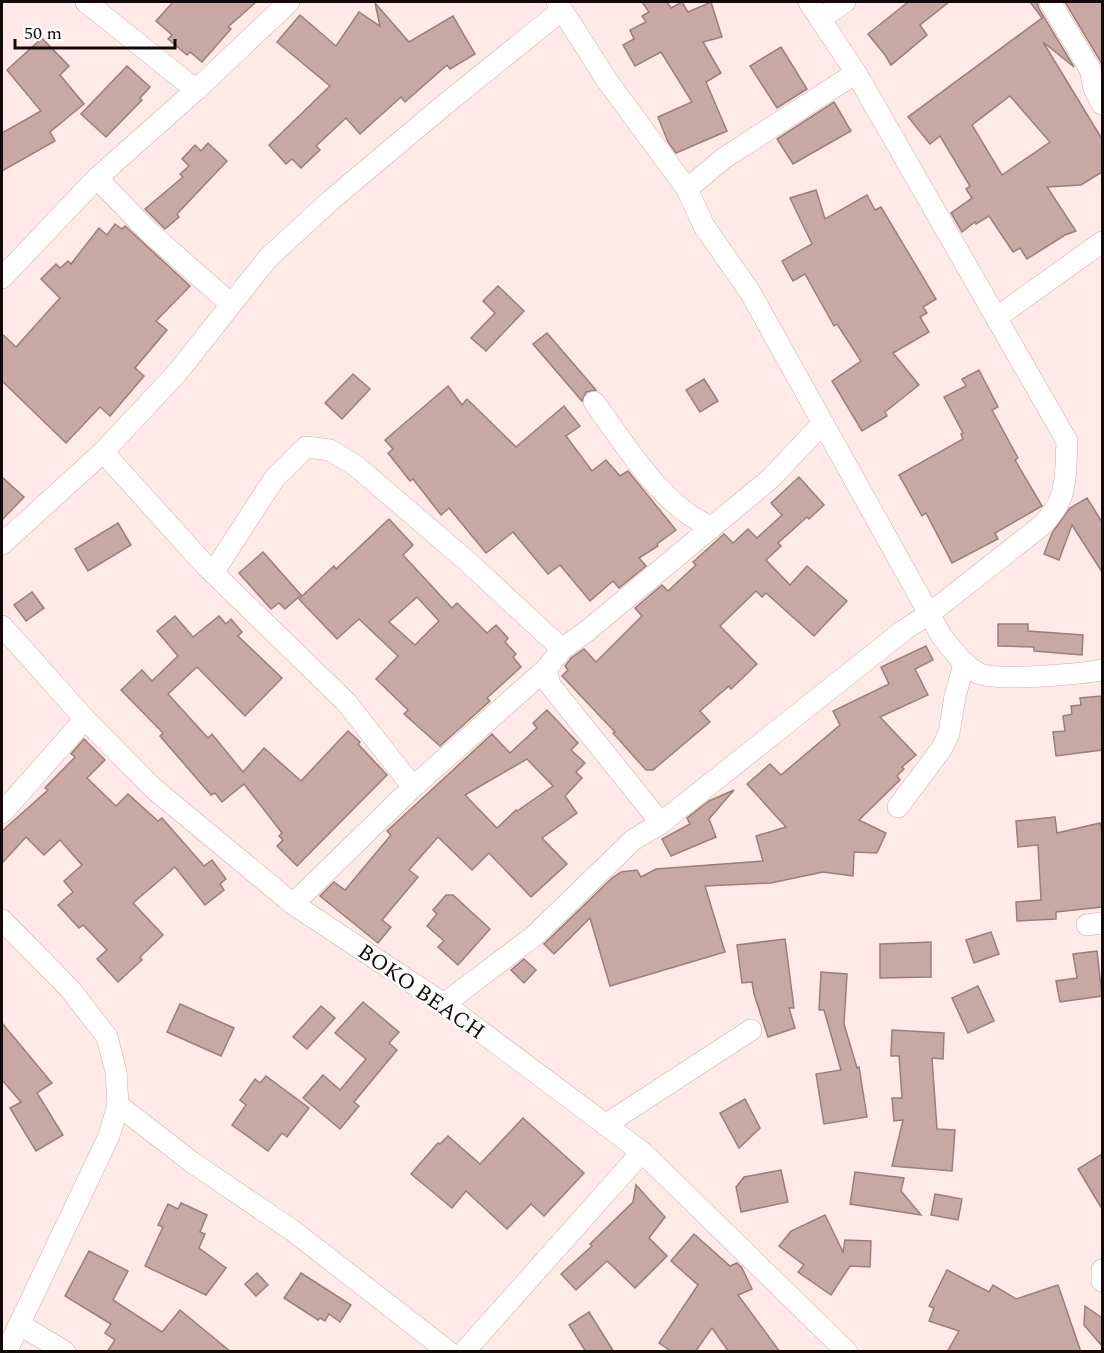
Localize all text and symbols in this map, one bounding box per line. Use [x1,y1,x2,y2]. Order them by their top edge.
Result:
scale bar [15,12,176,50]
text: 50 m [24,20,62,47]
street label: BOKO BEACH [351,936,491,1048]

